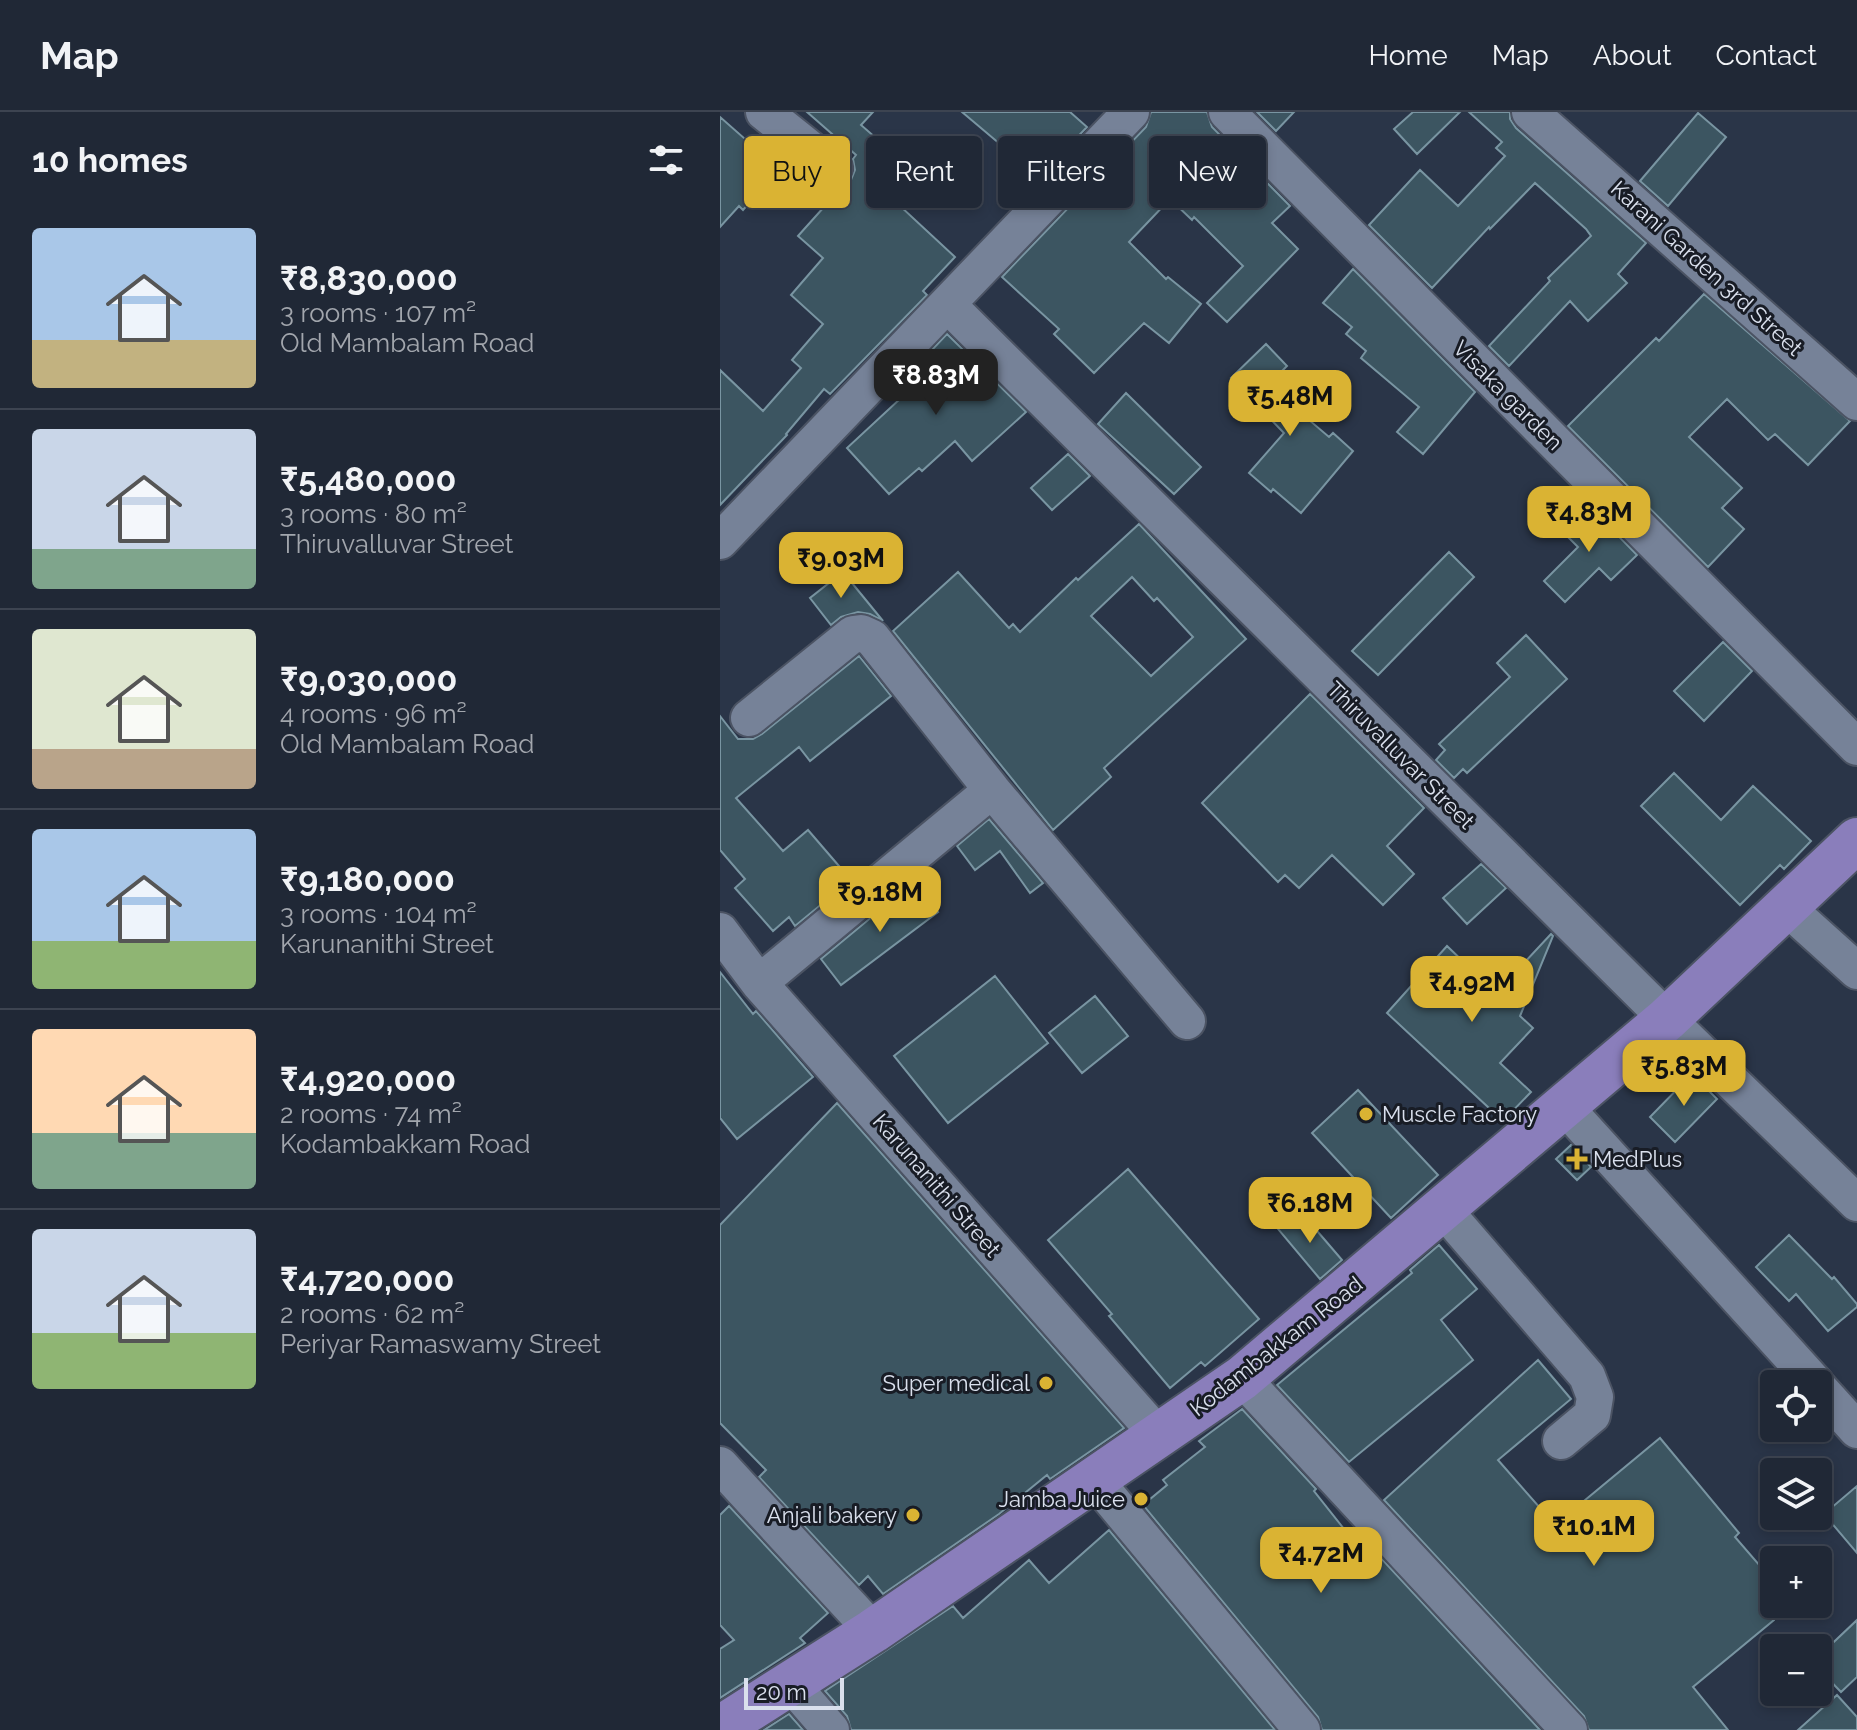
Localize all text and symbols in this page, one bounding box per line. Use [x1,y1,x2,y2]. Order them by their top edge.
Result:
text: Map [40,33,119,78]
text: Home [1368,39,1448,72]
text: Map [1492,39,1549,72]
text: About [1593,39,1672,72]
text: Contact [1716,39,1817,72]
chip: Buy [744,136,850,208]
chip: Rent [866,136,982,208]
chip: Filters [998,136,1133,208]
chip: New [1149,136,1266,208]
icon: filters [644,138,688,182]
text: 10 homes [32,140,188,180]
street label: Karani Garden 3rd Street [1606,175,1809,361]
text: ₹8,830,000 [280,258,458,298]
icon: home [96,260,192,356]
text: 3 rooms · 107 m² [280,298,476,328]
text: Old Mambalam Road [280,328,534,358]
street label: Visaka garden [1448,335,1568,455]
pin: ₹8.83M [871,349,1001,417]
text: ₹8.83M [892,360,980,390]
pin: ₹5.48M [1225,370,1355,438]
text: ₹5.48M [1246,381,1334,411]
text: ₹5,480,000 [280,459,456,499]
icon: home [96,461,192,557]
pin: ₹4.83M [1524,486,1654,554]
text: ₹4.83M [1545,497,1633,527]
text: 3 rooms · 80 m² [280,499,467,529]
text: Thiruvalluvar Street [280,529,513,559]
pin: ₹9.03M [776,532,906,600]
text: ₹9.03M [797,543,885,573]
text: ₹9,030,000 [280,659,457,699]
icon: home [96,661,192,757]
street label: Thiruvalluvar Street [1322,676,1480,834]
text: 4 rooms · 96 m² [280,699,467,729]
text: Old Mambalam Road [280,729,534,759]
text: ₹9,180,000 [280,859,455,899]
icon: home [96,861,192,957]
pin: ₹9.18M [815,866,945,934]
text: ₹9.18M [837,877,923,907]
text: 3 rooms · 104 m² [280,899,477,929]
text: Karunanithi Street [280,929,494,959]
pin: ₹4.92M [1407,956,1537,1024]
text: ₹4.92M [1428,967,1516,997]
pin: ₹5.83M [1619,1040,1749,1108]
text: ₹5.83M [1641,1051,1727,1081]
text: ₹4,920,000 [280,1059,456,1099]
icon: home [96,1061,192,1157]
text: 2 rooms · 74 m² [280,1099,462,1129]
place label: Muscle Factory [1382,1101,1537,1127]
marker: Muscle Factory [1357,1105,1375,1123]
street label: Karunanithi Street [868,1108,1007,1262]
text: Kodambakkam Road [280,1129,530,1159]
place label: MedPlus [1593,1146,1682,1172]
marker: MedPlus [1568,1150,1586,1168]
pin: ₹6.18M [1245,1177,1375,1245]
text: ₹6.18M [1267,1188,1353,1218]
text: ₹4,720,000 [280,1259,454,1299]
icon: home [96,1261,192,1357]
street label: Kodambakkam Road [1185,1271,1367,1421]
text: 2 rooms · 62 m² [280,1299,464,1329]
text: Periyar Ramaswamy Street [280,1329,601,1359]
place label: Super medical [883,1370,1030,1396]
map controls [1760,1370,1832,1706]
button: locate [1760,1370,1832,1442]
marker: Super medical [1037,1374,1055,1392]
button: layers [1760,1458,1832,1530]
place label: Jamba Juice [999,1486,1125,1512]
marker: Jamba Juice [1132,1490,1150,1508]
pin: ₹10.1M [1529,1500,1659,1568]
place label: Anjali bakery [767,1502,897,1528]
marker: Anjali bakery [904,1506,922,1524]
text: ₹10.1M [1552,1511,1636,1541]
pin: ₹4.72M [1256,1527,1386,1595]
text: ₹4.72M [1278,1538,1364,1568]
button: + [1760,1546,1832,1618]
button: − [1760,1634,1832,1706]
scale bar [744,1674,844,1710]
text: 20 m [756,1679,807,1705]

